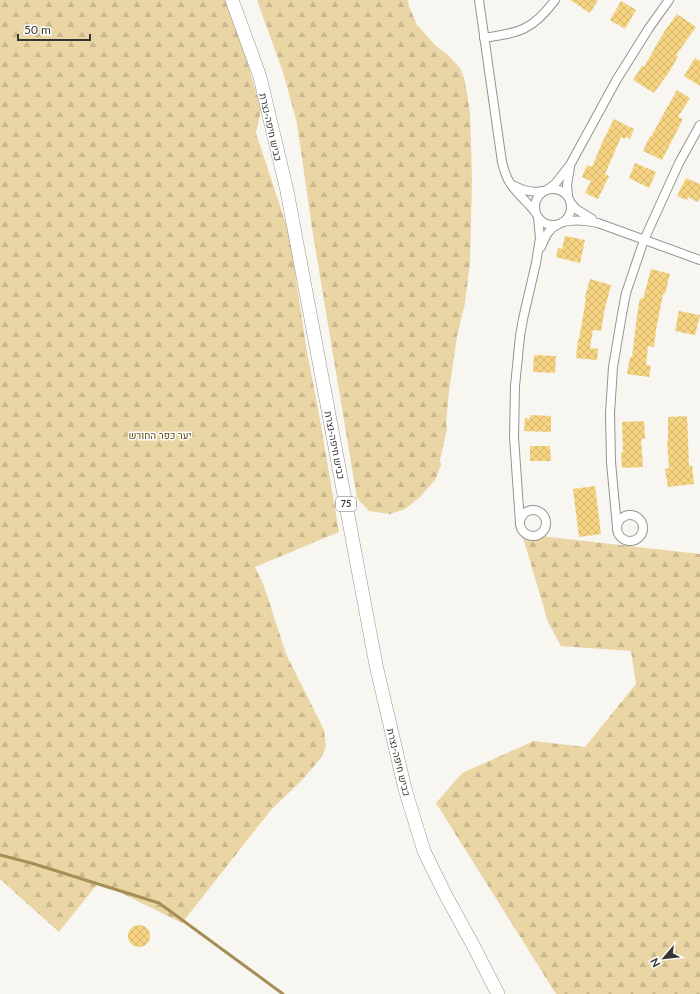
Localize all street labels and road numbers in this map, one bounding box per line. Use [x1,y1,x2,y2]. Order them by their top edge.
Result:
street label: כביש חיפה-נצרת [257,92,285,162]
street label: כביש חיפה-נצרת [322,410,348,480]
road number: 75 [336,497,356,511]
street label: כביש חיפה-נצרת [385,727,413,797]

